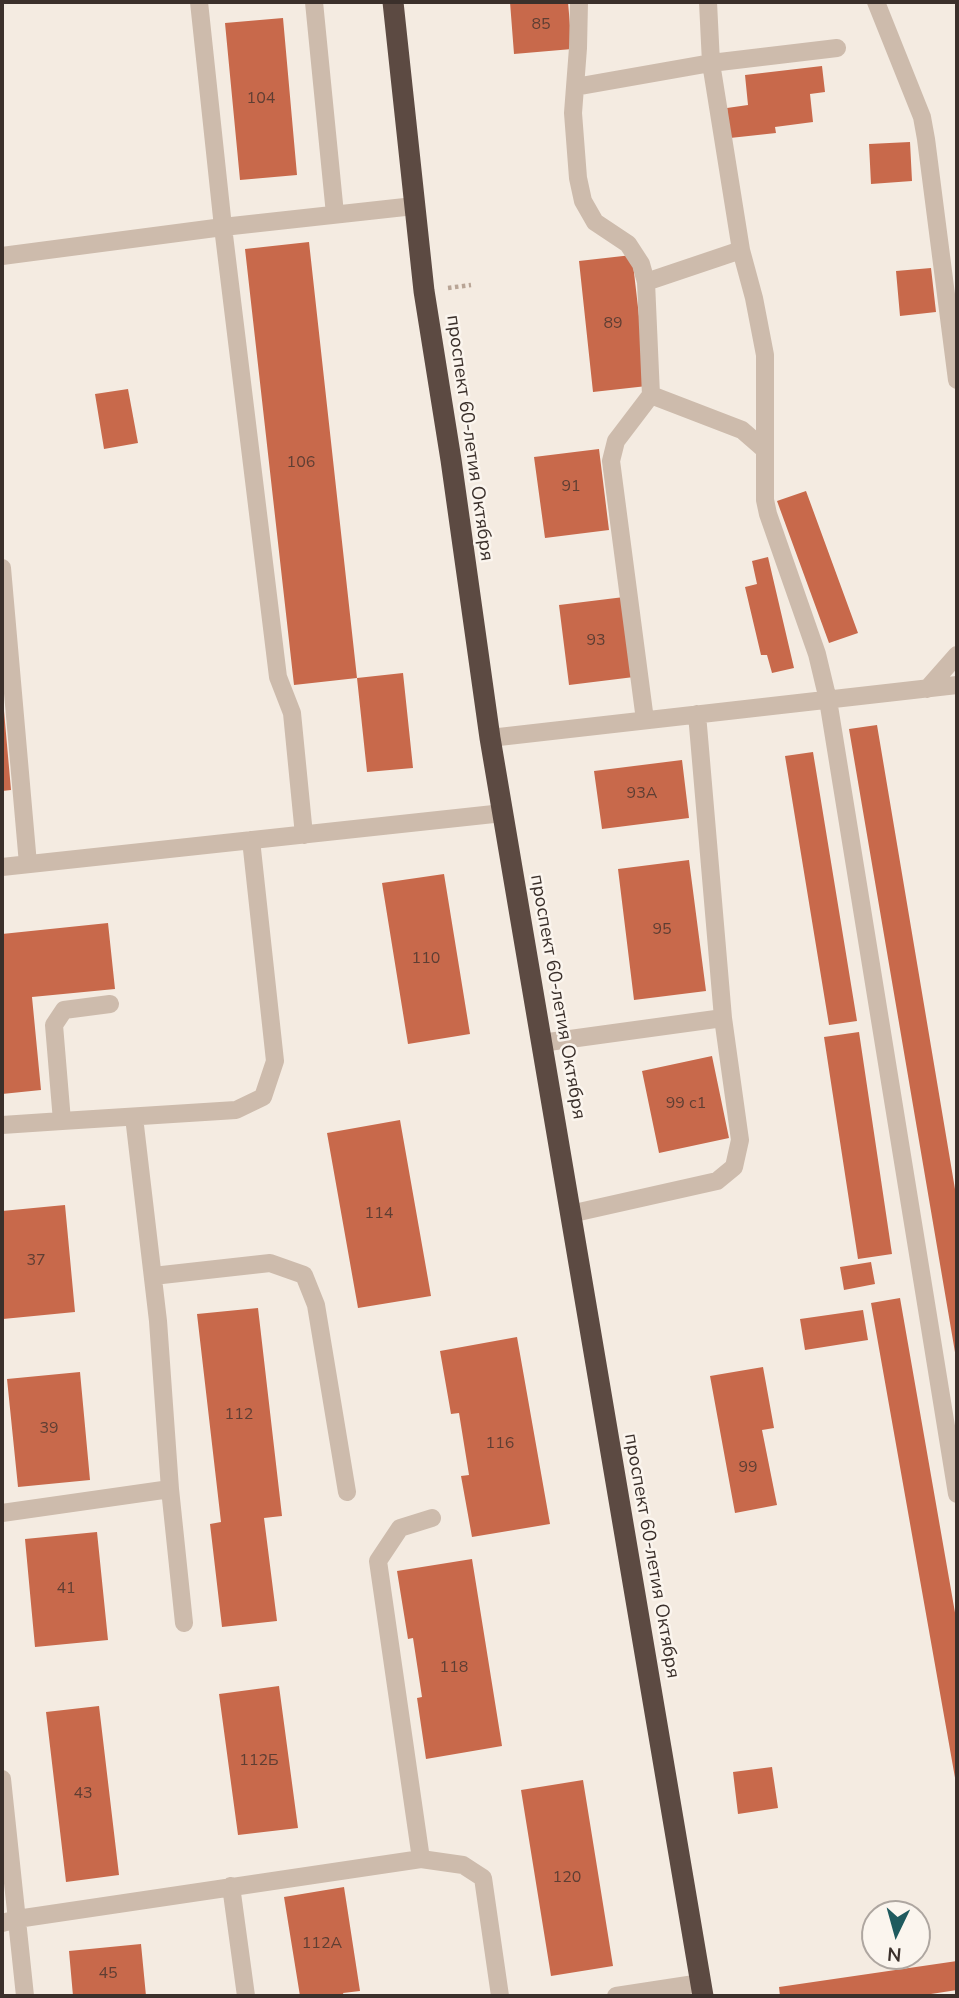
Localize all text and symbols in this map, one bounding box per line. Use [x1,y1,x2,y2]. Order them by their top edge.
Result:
house number: 85 [531,15,551,35]
house number: 104 [247,89,275,109]
street label: проспект 60-летия Октября [440,313,498,563]
house number: 89 [603,314,623,334]
house number: 106 [287,453,315,473]
house number: 91 [561,477,581,497]
house number: 93 [586,631,606,651]
house number: 93А [627,784,657,804]
street label: проспект 60-летия Октября [524,873,590,1121]
house number: 95 [652,920,672,940]
house number: 110 [412,949,440,969]
house number: 99 с1 [666,1094,706,1114]
house number: 114 [365,1204,393,1224]
house number: 37 [26,1251,46,1271]
house number: 112 [225,1405,253,1425]
house number: 39 [39,1419,59,1439]
street label: проспект 60-летия Октября [618,1432,684,1680]
house number: 116 [486,1434,514,1454]
house number: 99 [738,1458,758,1478]
house number: 41 [56,1579,76,1599]
house number: 118 [440,1658,468,1678]
house number: 112Б [239,1751,279,1771]
house number: 43 [73,1784,93,1804]
house number: 120 [553,1868,581,1888]
north arrow [861,1900,931,1970]
house number: 112А [302,1934,342,1954]
text: N [886,1940,903,1967]
house number: 45 [98,1964,118,1984]

